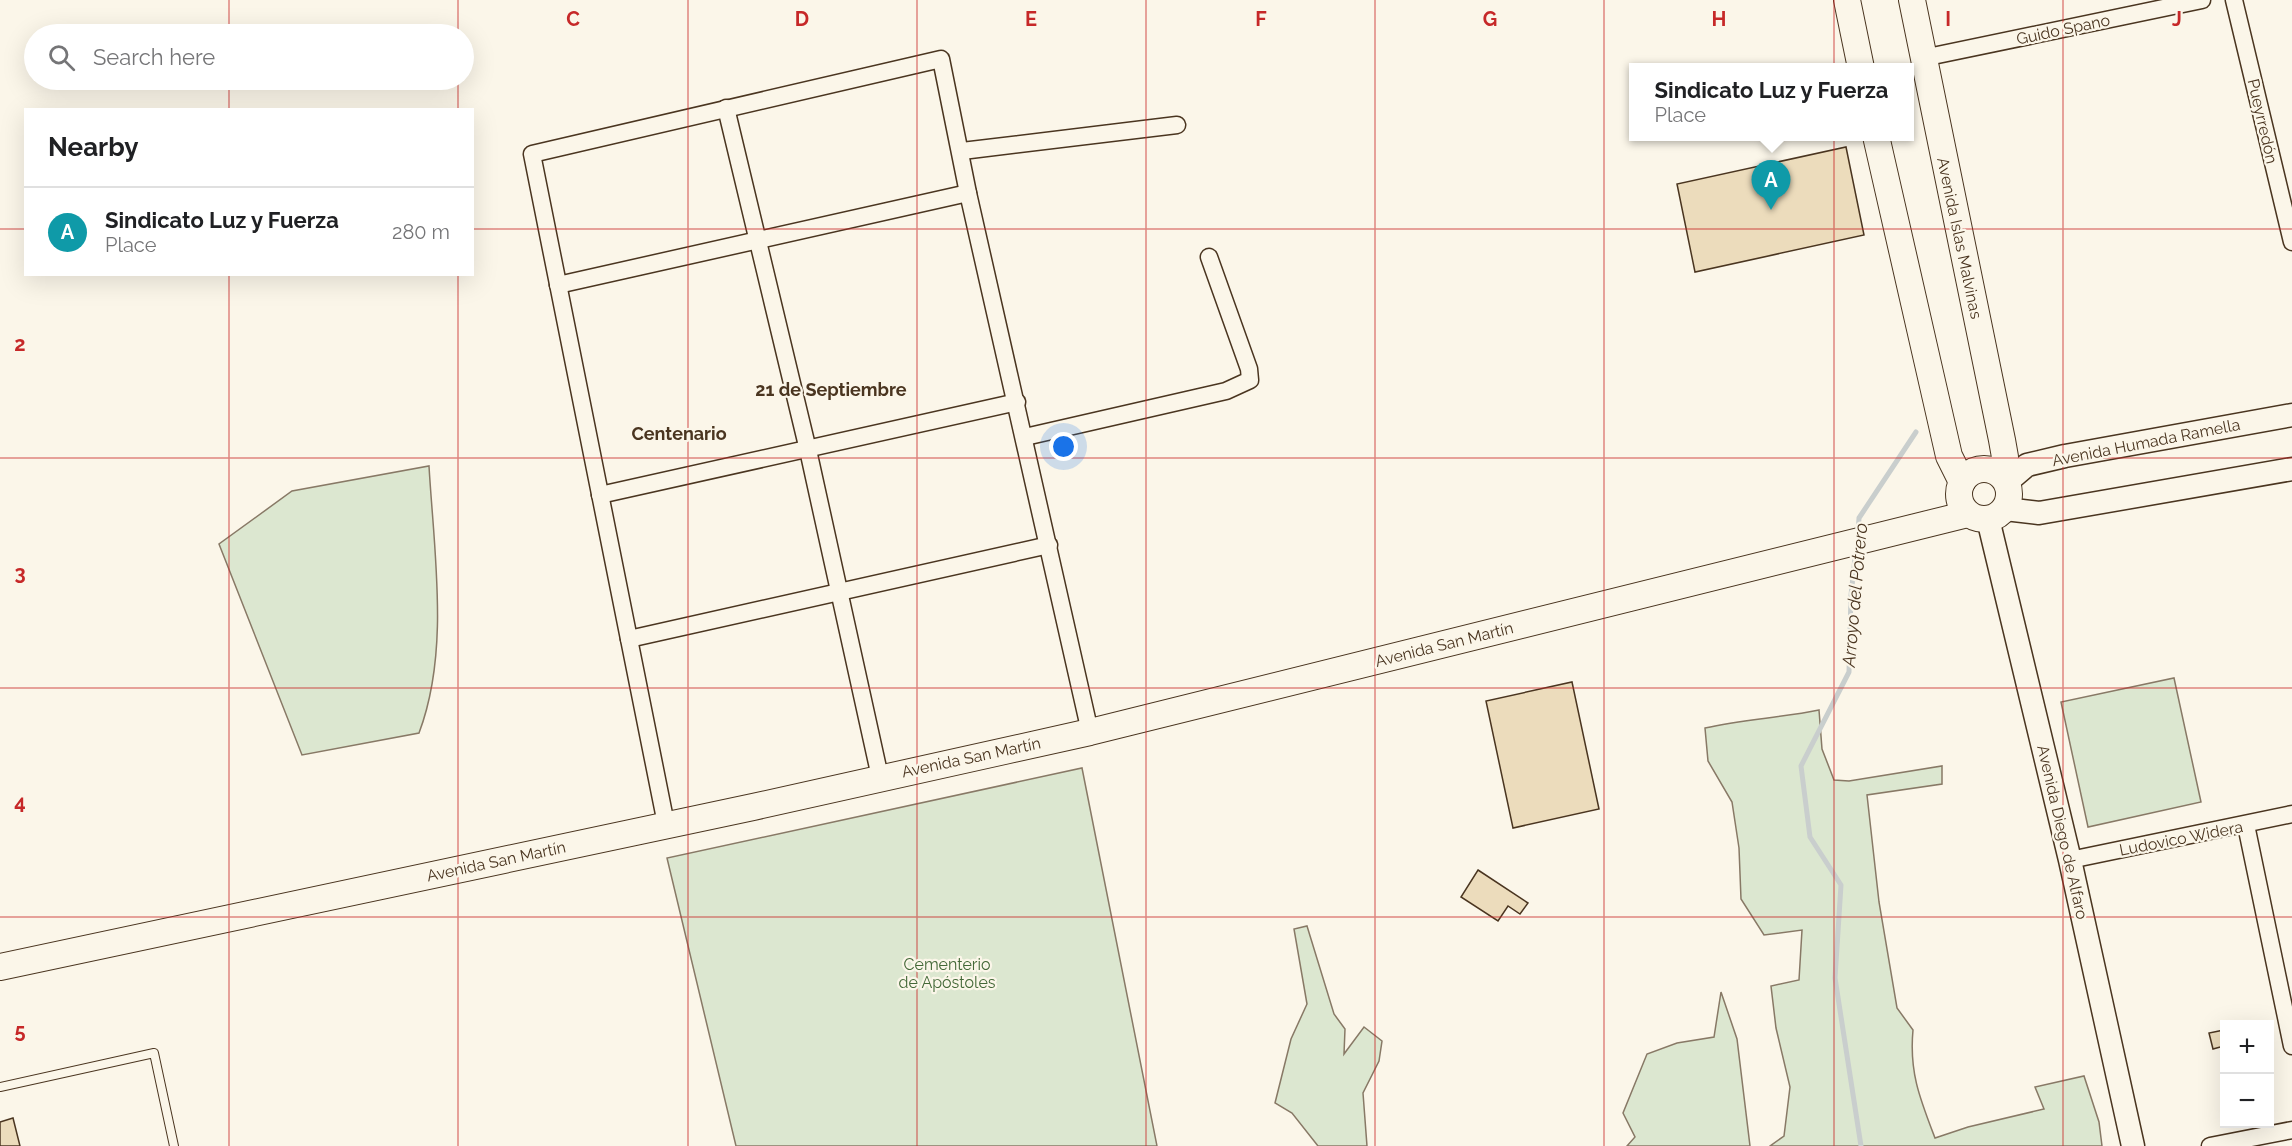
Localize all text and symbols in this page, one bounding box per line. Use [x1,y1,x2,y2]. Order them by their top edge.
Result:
text: C [566,7,580,31]
text: D [795,7,809,31]
text: E [1025,7,1037,31]
text: F [1255,7,1267,31]
text: G [1483,7,1497,31]
text: H [1712,7,1726,31]
text: I [1945,7,1951,31]
text: J [2172,7,2182,31]
street label: Guido Spano [2015,10,2112,49]
search box [24,24,474,90]
icon: search [45,41,78,74]
text: Search here [93,44,215,70]
popup [1629,63,1914,141]
text: Sindicato Luz y Fuerza [1655,77,1888,103]
street label: Pueyrredón [2244,77,2281,165]
text: Place [1655,103,1706,127]
text: Nearby [48,132,138,162]
street label: Avenida Islas Malvinas [1933,156,1986,321]
pin: A [1752,160,1790,210]
text: Sindicato Luz y Fuerza [105,207,339,233]
text: A [61,220,74,244]
text: 280 m [392,220,450,244]
text: Place [105,233,156,257]
text: 2 [14,332,26,356]
district label: 21 de Septiembre [755,379,907,400]
street label: Avenida Humada Ramella [2050,415,2242,470]
district label: Centenario [631,423,727,444]
your location [1049,432,1078,461]
water label: Arroyo del Potrero [1838,522,1871,669]
text: 3 [14,561,26,585]
street label: Avenida San Martín [1373,618,1515,671]
street label: Avenida San Martín [900,733,1042,782]
street label: Avenida Diego de Alfaro [2033,743,2092,921]
text: 4 [14,790,26,814]
street label: Ludovico Widera [2118,817,2245,860]
street label: Avenida San Martín [425,837,567,886]
park label: Cementerio de Apóstoles [898,955,996,992]
text: 5 [14,1019,26,1043]
map controls [2220,1020,2274,1128]
button: + [2220,1020,2274,1074]
button: − [2220,1074,2274,1128]

